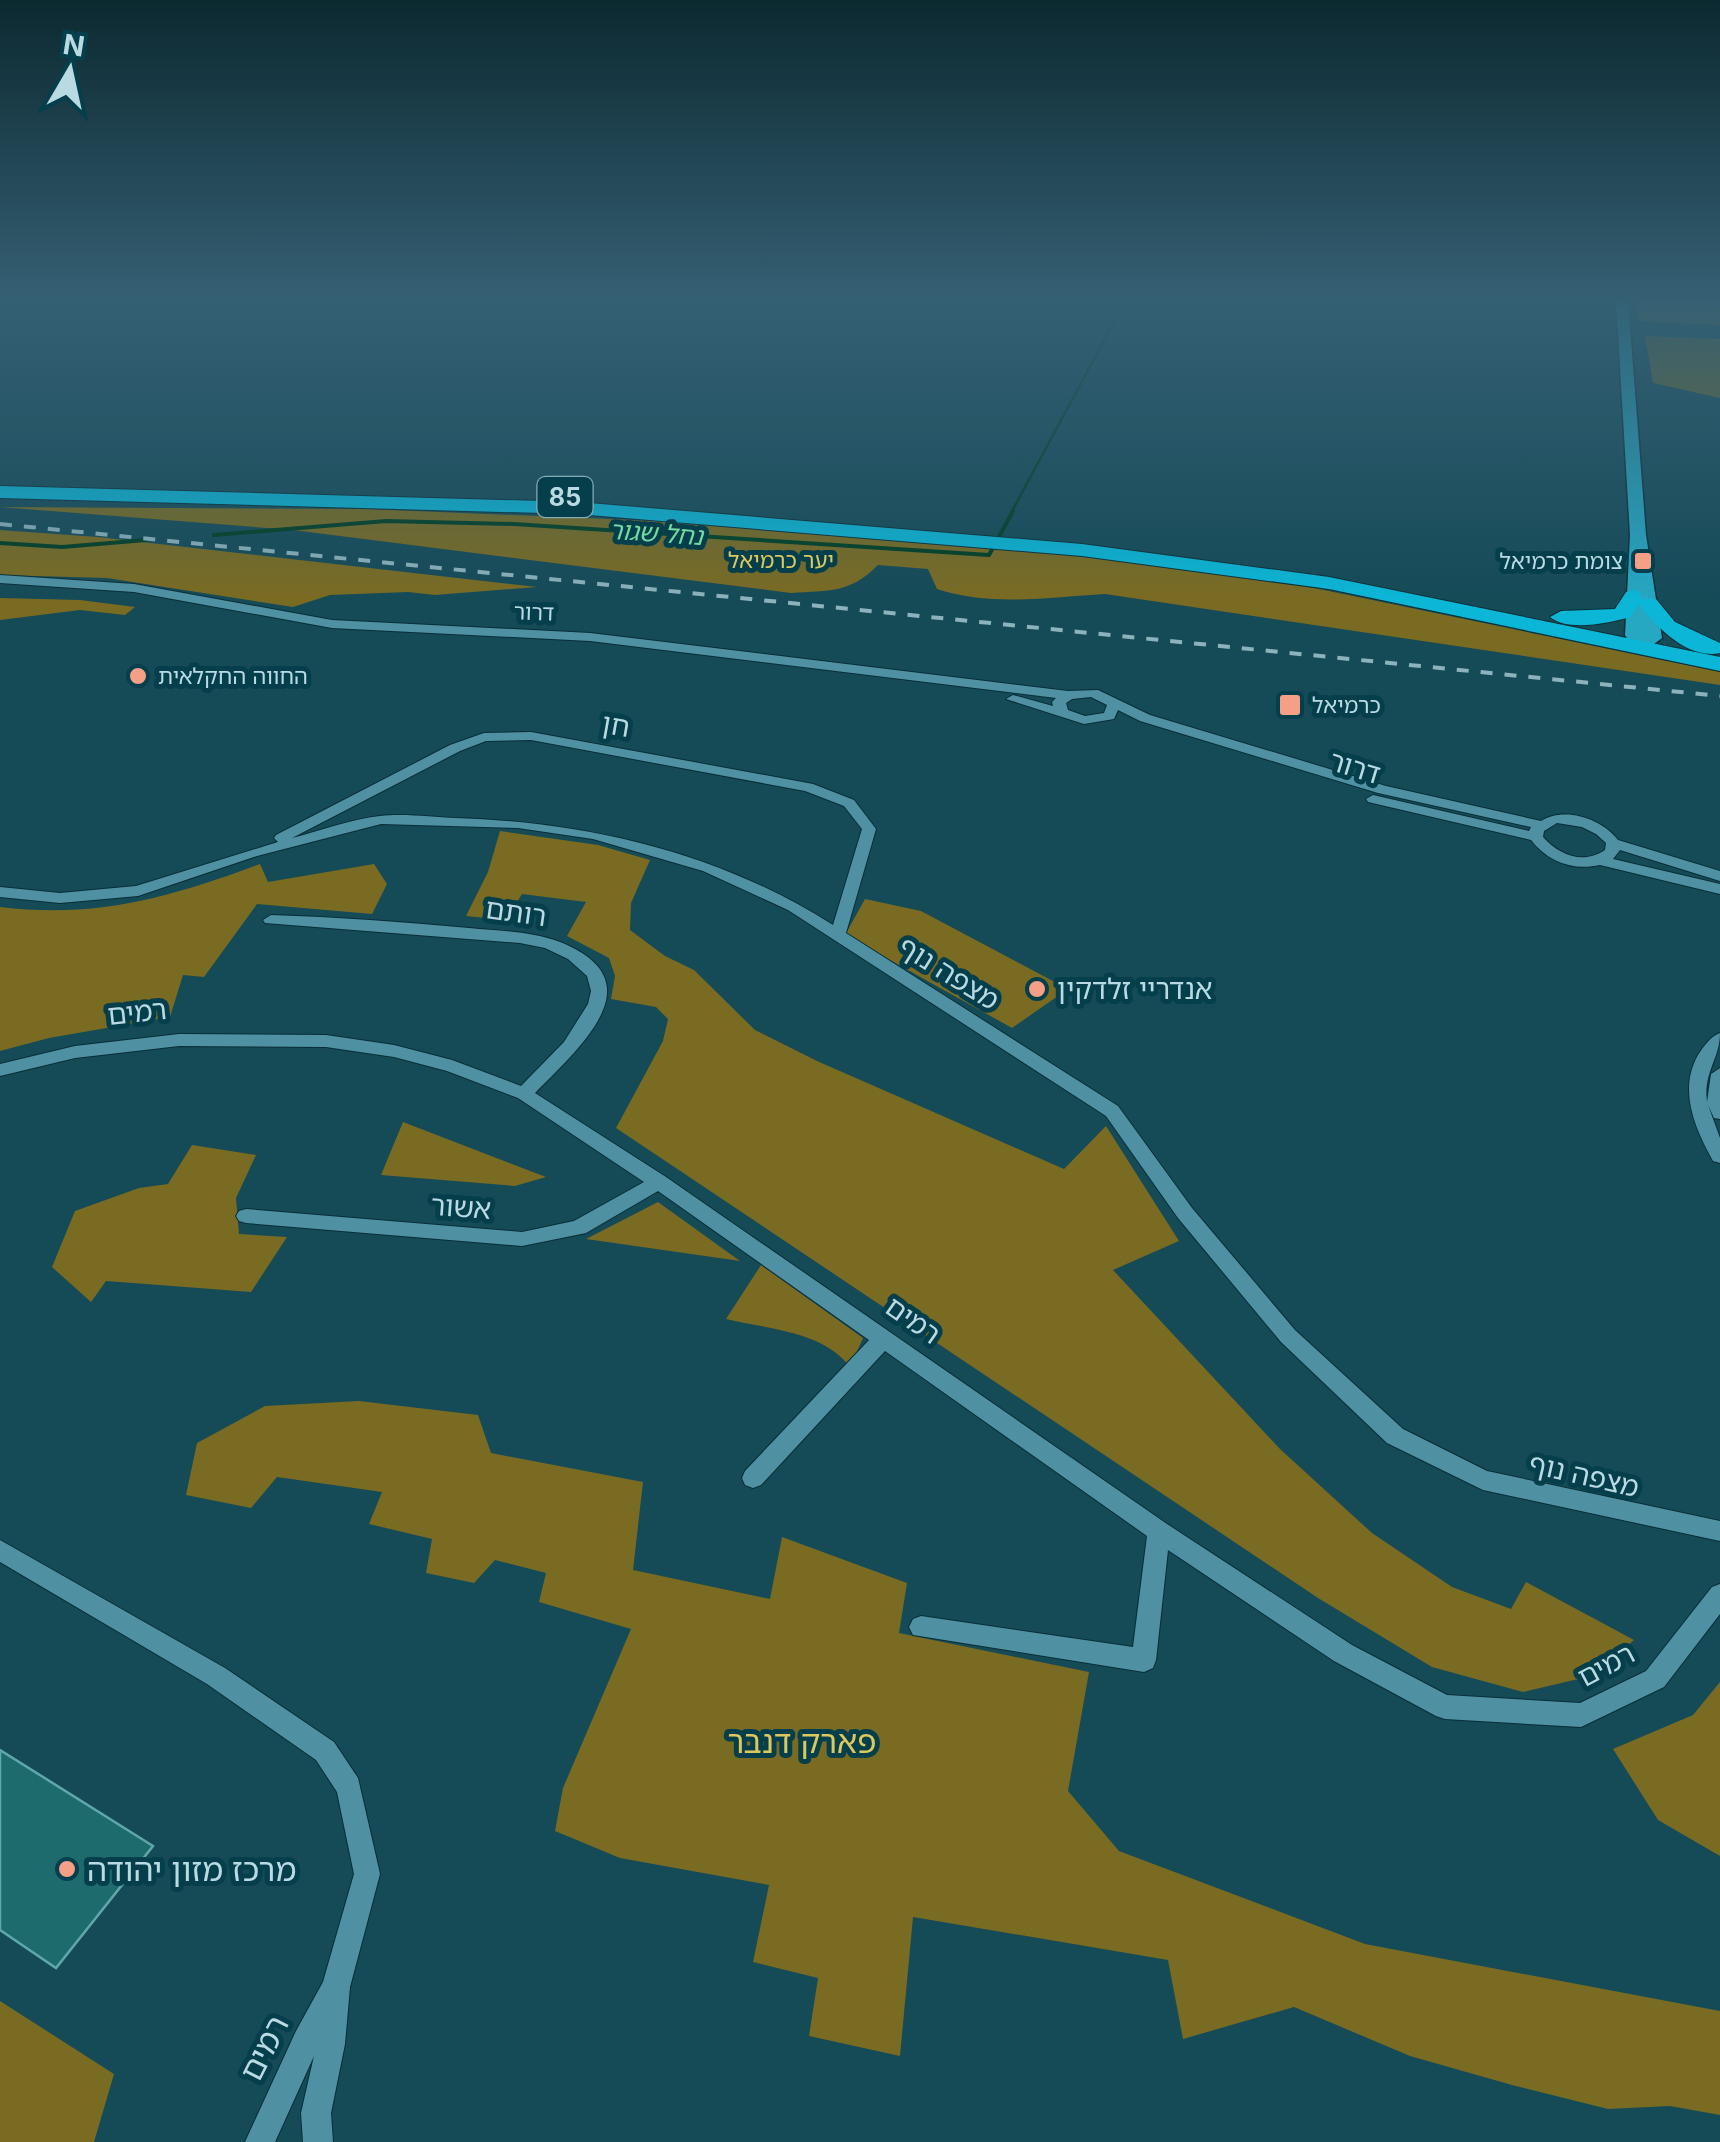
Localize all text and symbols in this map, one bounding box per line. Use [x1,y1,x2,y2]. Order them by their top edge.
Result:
north arrow [20,20,120,120]
text: N [61,27,87,64]
road number: 85 [538,477,592,517]
water label: נחל שגור [608,515,705,551]
park label: יער כרמיאל [728,547,834,573]
place label: צומת כרמיאל [1499,548,1623,574]
marker: צומת כרמיאל [1632,550,1654,572]
street label: דרור [513,598,555,626]
place label: החווה החקלאית [158,663,308,689]
marker: החווה החקלאית [127,665,149,687]
marker: כרמיאל [1277,692,1303,718]
place label: כרמיאל [1312,692,1381,718]
street label: חן [599,706,633,744]
street label: דרור [1325,743,1385,791]
street label: רותם [483,891,549,933]
street label: מצפה נוף [893,929,1005,1017]
place label: אנדריי זלדקין [1057,972,1213,1006]
marker: אנדריי זלדקין [1026,978,1048,1000]
street label: רמים [106,992,168,1032]
street label: אשור [430,1188,492,1226]
street label: רמים [879,1289,947,1351]
street label: מצפה נוף [1526,1446,1642,1504]
street label: רמים [1572,1636,1640,1694]
park label: פארק דנבר [728,1722,876,1761]
place label: מרכז מזון יהודה [87,1850,296,1889]
marker: מרכז מזון יהודה [56,1858,78,1880]
street label: רמים [231,2009,297,2087]

